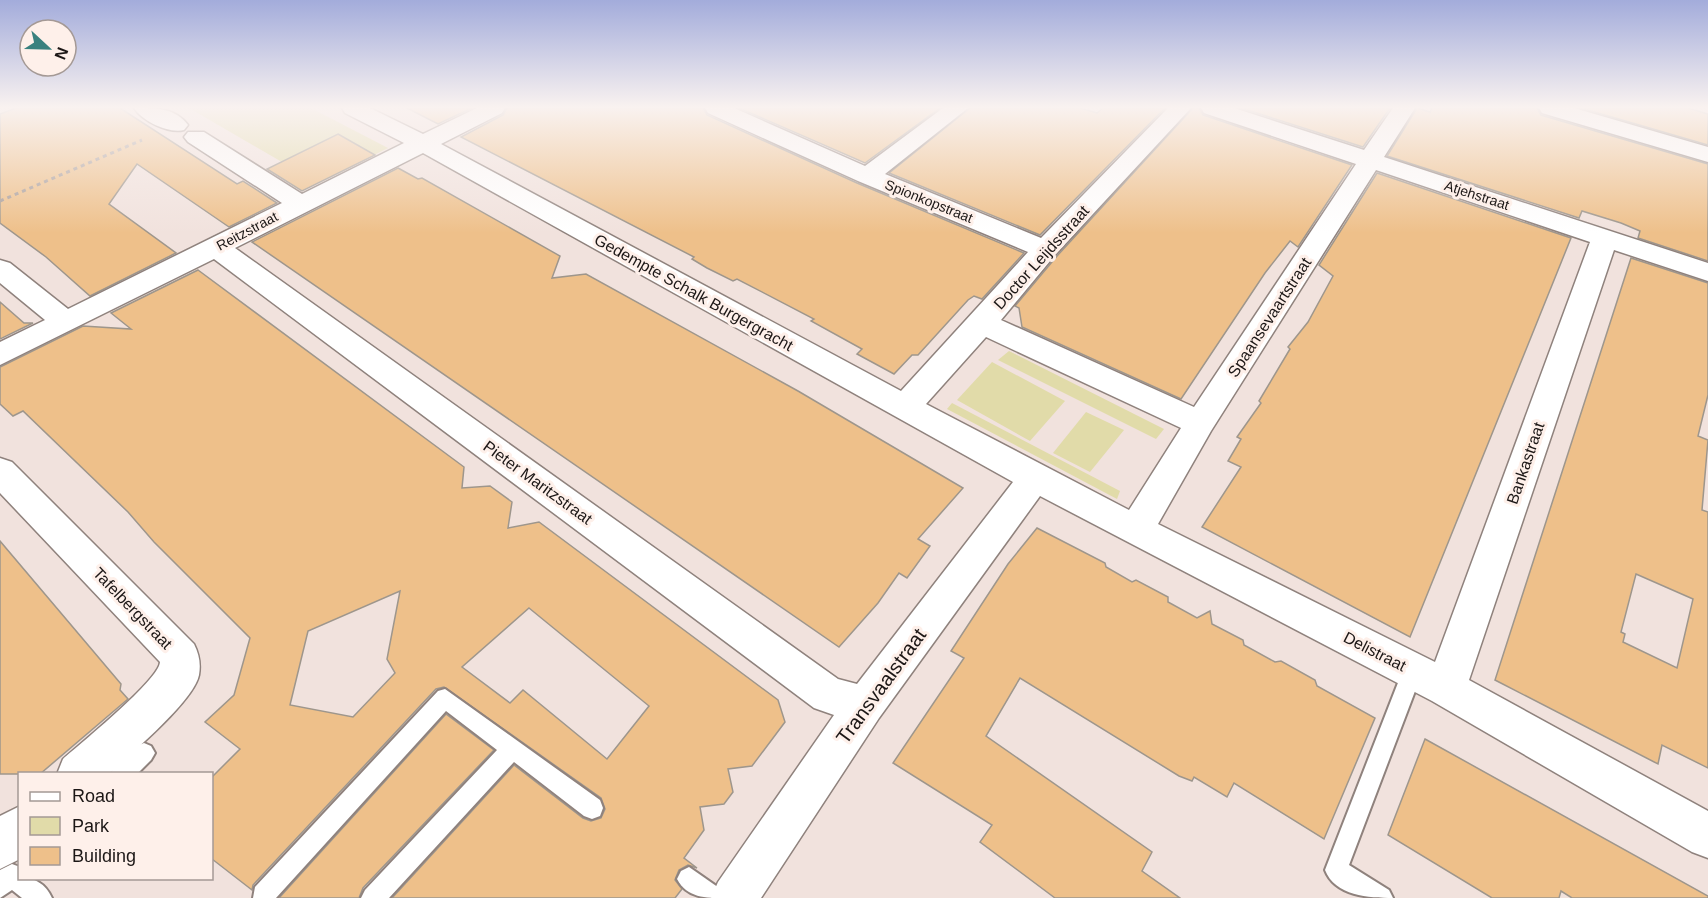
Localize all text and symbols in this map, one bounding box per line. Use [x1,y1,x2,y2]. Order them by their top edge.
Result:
north arrow [18,18,78,78]
text: N [51,45,71,62]
street label: Spionkopstraat [883,176,975,226]
street label: Atjehstraat [1443,177,1511,213]
street label: Doctor Leijdsstraat [990,202,1093,313]
street label: Reitzstraat [214,208,280,254]
street label: Gedempte Schalk Burgergracht [592,231,796,354]
street label: Spaansevaartstraat [1225,254,1315,380]
street label: Bankastraat [1504,420,1548,506]
street label: Pieter Maritzstraat [480,437,596,528]
street label: Tafelbergstraat [90,564,176,653]
street label: Transvaalstraat [832,624,930,748]
street label: Delistraat [1341,629,1409,675]
legend [18,772,213,880]
text: Road [72,786,115,806]
text: Park [72,816,110,836]
text: Building [72,846,136,866]

